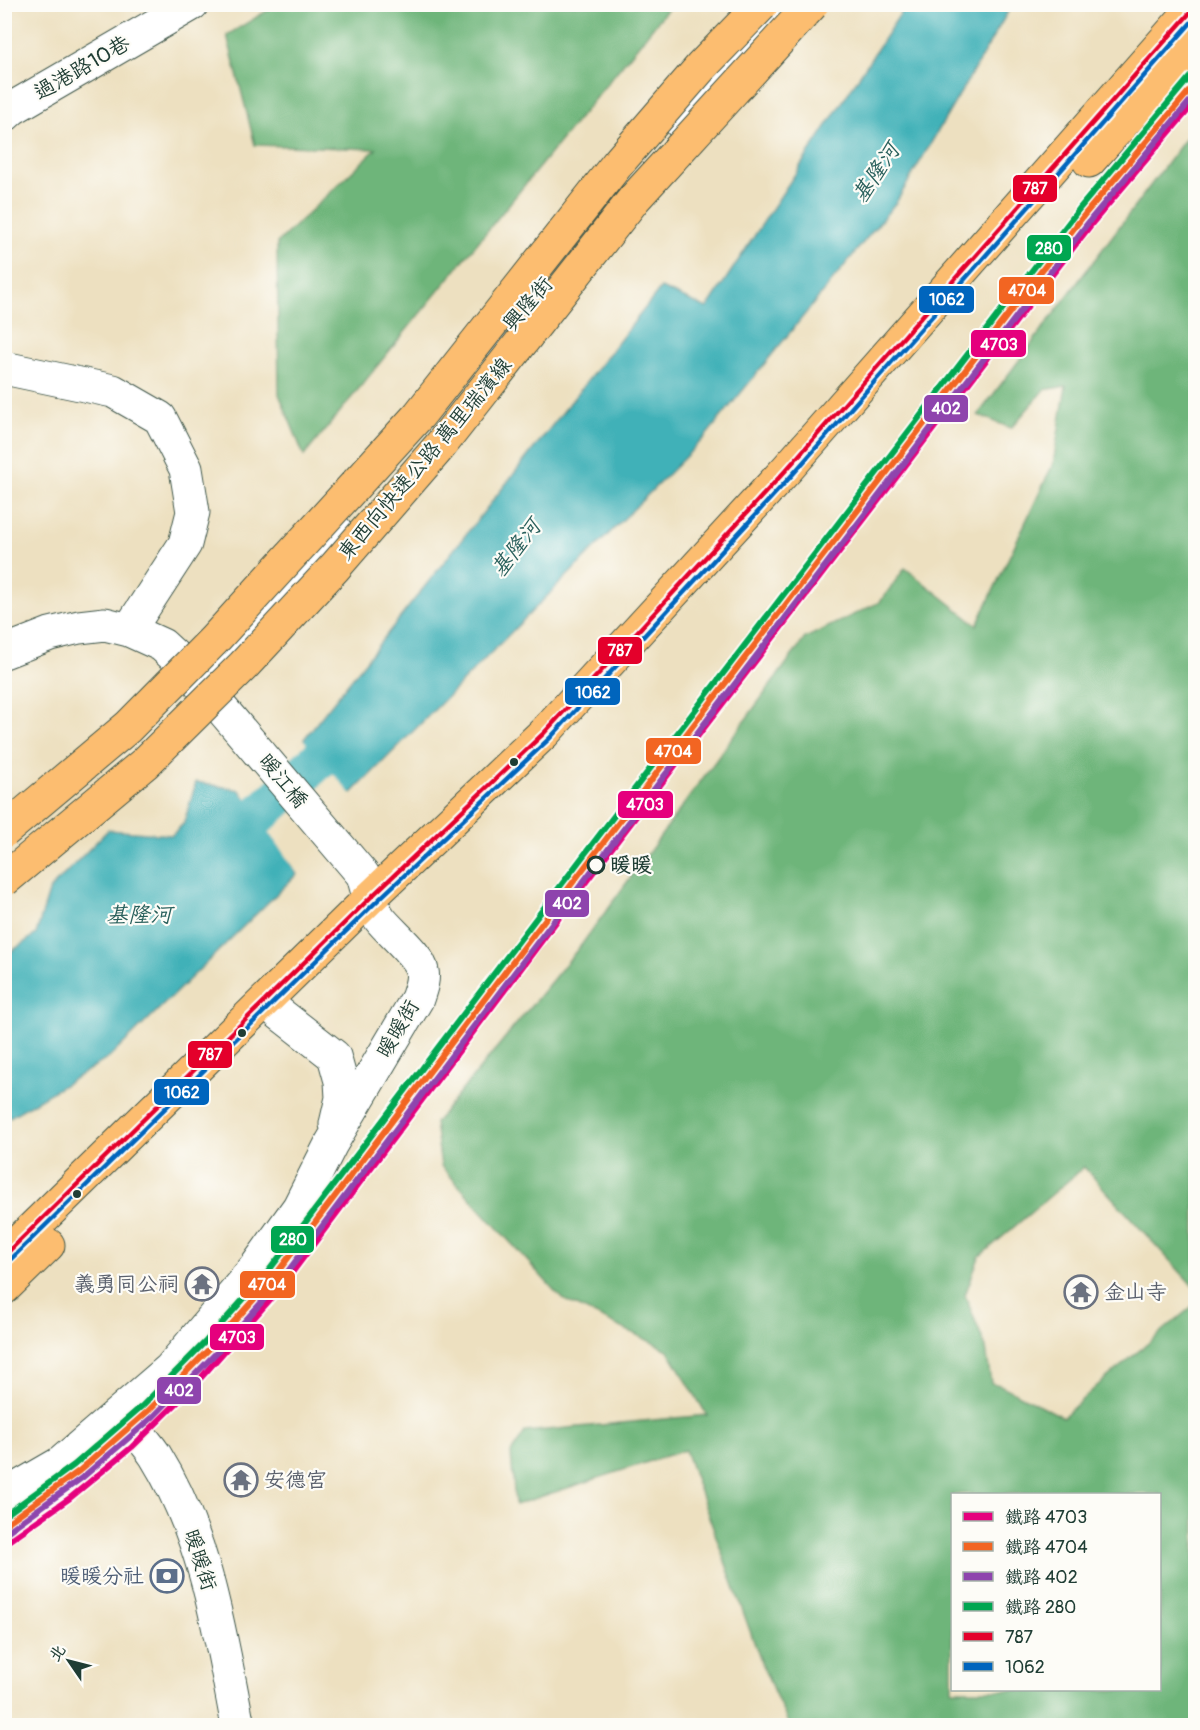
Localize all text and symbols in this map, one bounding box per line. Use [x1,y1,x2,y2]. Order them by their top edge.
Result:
street label: 過港路10巷 [29,30,135,106]
water label: 基隆河 [846,135,908,208]
line badge: 787 [1012,174,1058,203]
text: 787 [1023,179,1048,199]
line badge: 280 [1026,234,1072,262]
text: 280 [1035,239,1063,259]
street label: 興隆街 [497,271,559,337]
line badge: 4704 [998,276,1055,305]
text: 4704 [1008,281,1047,301]
line badge: 1062 [918,285,975,314]
text: 1062 [929,290,965,310]
line badge: 4703 [970,329,1027,358]
text: 4703 [980,335,1018,355]
street label: 東西向快速公路 萬里瑞濱線 [332,352,518,566]
line badge: 402 [923,394,969,423]
text: 402 [931,399,961,419]
water label: 基隆河 [485,511,549,583]
line badge: 787 [597,636,643,665]
text: 787 [608,641,633,661]
line badge: 1062 [564,677,621,706]
text: 1062 [575,683,611,703]
line badge: 4704 [645,737,702,765]
text: 4704 [654,742,693,762]
street label: 暖江橋 [252,748,314,814]
unlabelled marker [508,756,520,768]
line badge: 4703 [617,790,674,819]
text: 4703 [626,795,664,815]
place label: 暖暖 [610,852,652,879]
marker: 暖暖 [587,856,605,874]
line badge: 402 [544,889,590,918]
text: 402 [552,894,582,914]
water label: 基隆河 [106,901,175,929]
street label: 暖暖街 [371,995,425,1063]
unlabelled marker [236,1027,248,1039]
line badge: 787 [187,1040,233,1069]
text: 787 [198,1045,223,1065]
line badge: 1062 [153,1078,210,1106]
text: 1062 [164,1083,200,1103]
unlabelled marker [71,1188,83,1200]
line badge: 280 [270,1225,315,1254]
text: 280 [279,1230,307,1250]
temple icon: 義勇同公祠 [184,1266,220,1302]
line badge: 4704 [239,1270,296,1299]
place label: 義勇同公祠 [74,1271,179,1298]
temple icon: 金山寺 [1063,1274,1099,1310]
text: 4704 [248,1275,287,1295]
place label: 金山寺 [1104,1279,1167,1306]
line badge: 4703 [209,1323,265,1351]
text: 4703 [218,1328,256,1348]
line badge: 402 [156,1376,202,1405]
text: 402 [164,1381,194,1401]
temple icon: 安德宮 [223,1462,259,1498]
place label: 安德宮 [264,1467,327,1494]
legend [951,1493,1161,1691]
text: 鐵路 4703 [1005,1506,1087,1529]
street label: 暖暖街 [177,1526,223,1594]
text: 鐵路 4704 [1005,1536,1088,1559]
bank icon: 暖暖分社 [149,1558,185,1594]
place label: 暖暖分社 [60,1563,144,1590]
text: 鐵路 402 [1005,1566,1078,1589]
text: 鐵路 280 [1005,1596,1076,1619]
text: 787 [1005,1626,1034,1649]
north arrow [39,1631,99,1691]
text: 北 [45,1641,70,1665]
text: 1062 [1005,1656,1045,1679]

